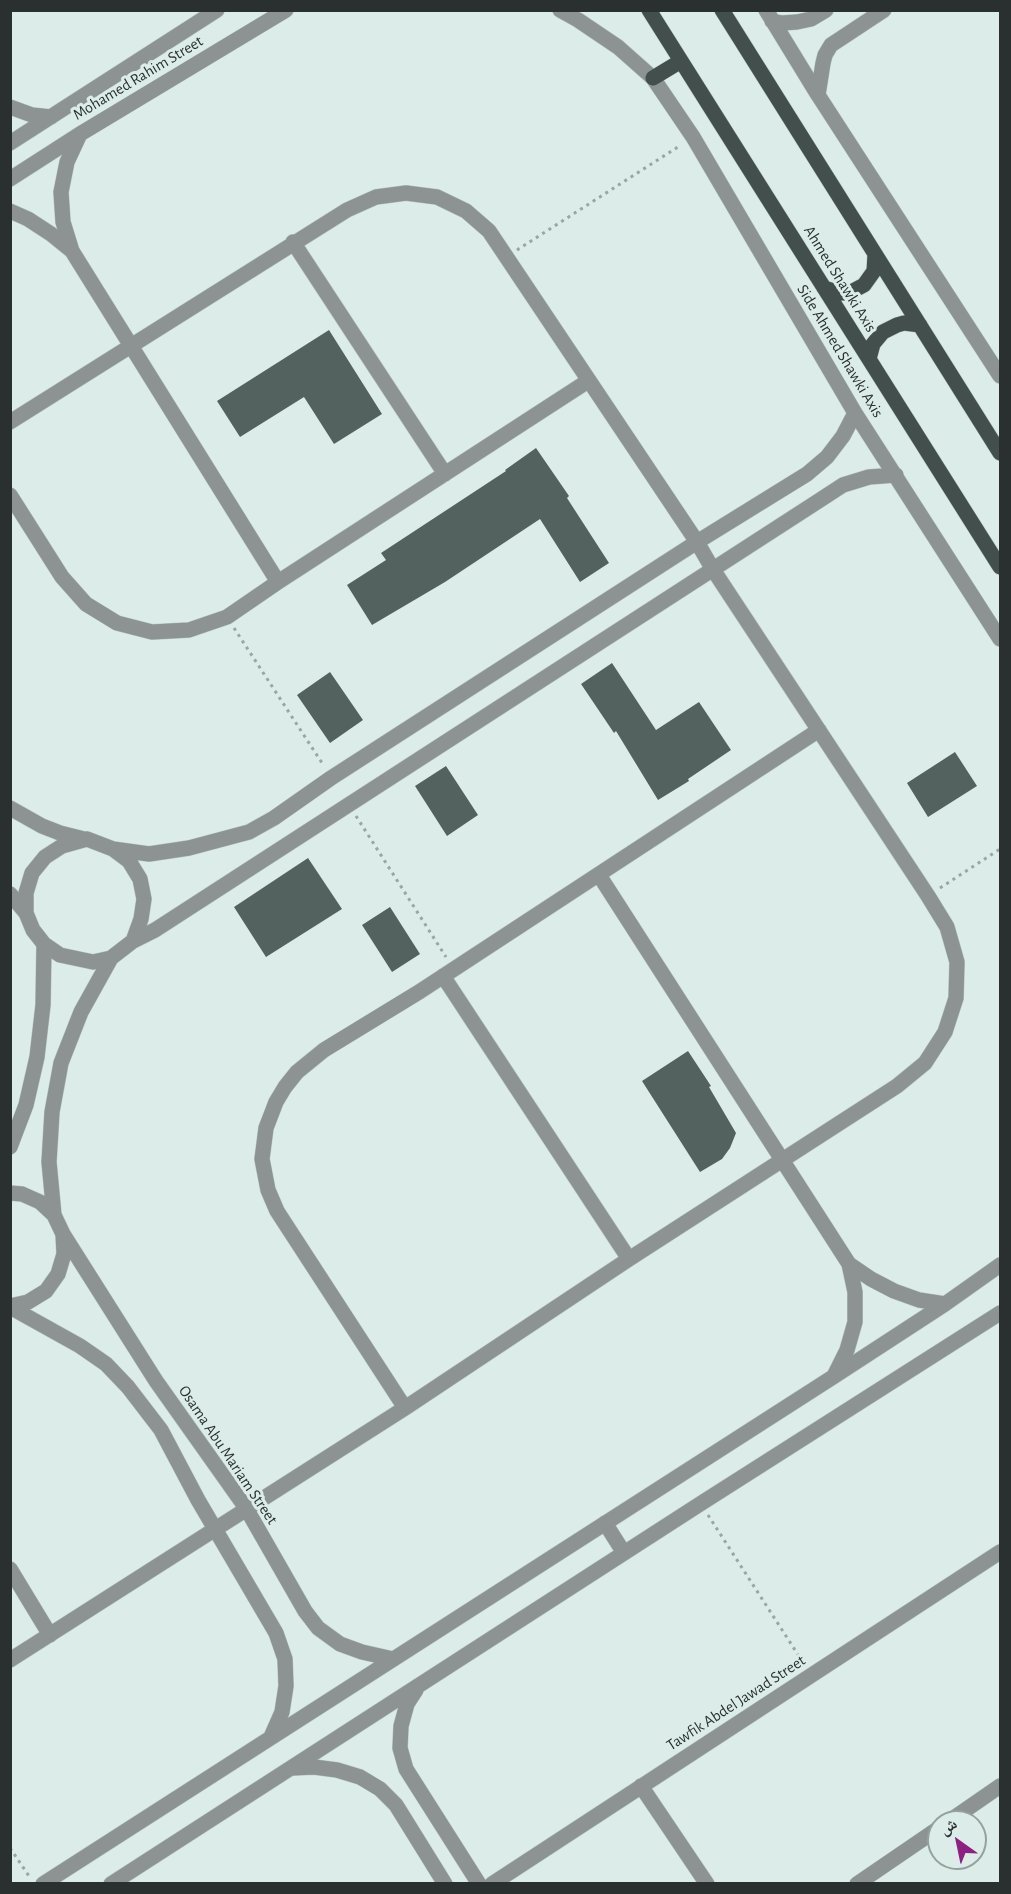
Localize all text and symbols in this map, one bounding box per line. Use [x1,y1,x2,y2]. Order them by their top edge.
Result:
street label: Mohamed Rahim Street [70,32,206,124]
street label: Ahmed Shawki Axis [800,222,880,336]
street label: Side Ahmed Shawki Axis [793,281,887,421]
street label: Osama Abu Mariam Street [174,1382,282,1528]
street label: Tawfik Abdel Jawad Street [663,1651,809,1755]
north arrow [927,1810,987,1870]
text: ش [937,1815,960,1838]

